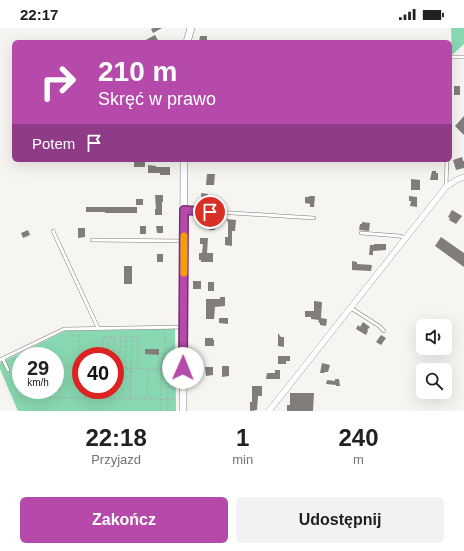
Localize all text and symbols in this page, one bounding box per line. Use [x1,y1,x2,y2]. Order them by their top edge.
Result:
text: 22:17 [20,6,58,23]
icon: right [32,56,84,108]
text: 210 m [98,56,177,87]
text: Skręć w prawo [98,89,216,109]
icon: arrive [83,132,105,154]
text: Potem [32,135,75,152]
pin [193,195,227,229]
icon: arrive [199,201,221,223]
map controls [416,319,452,399]
button: sound [416,319,452,355]
speed limit sign: 40 [72,347,124,399]
position arrow [162,347,204,389]
text: 29 [27,357,49,379]
button: search [416,363,452,399]
text: km/h [27,377,49,388]
text: 22:18 [85,424,147,451]
text: 1 [236,424,249,451]
text: 240 [339,424,379,451]
text: Przyjazd [91,452,141,467]
text: min [232,452,253,467]
text: m [353,452,364,467]
button: Zakończ [20,497,228,543]
button: Udostępnij [236,497,444,543]

